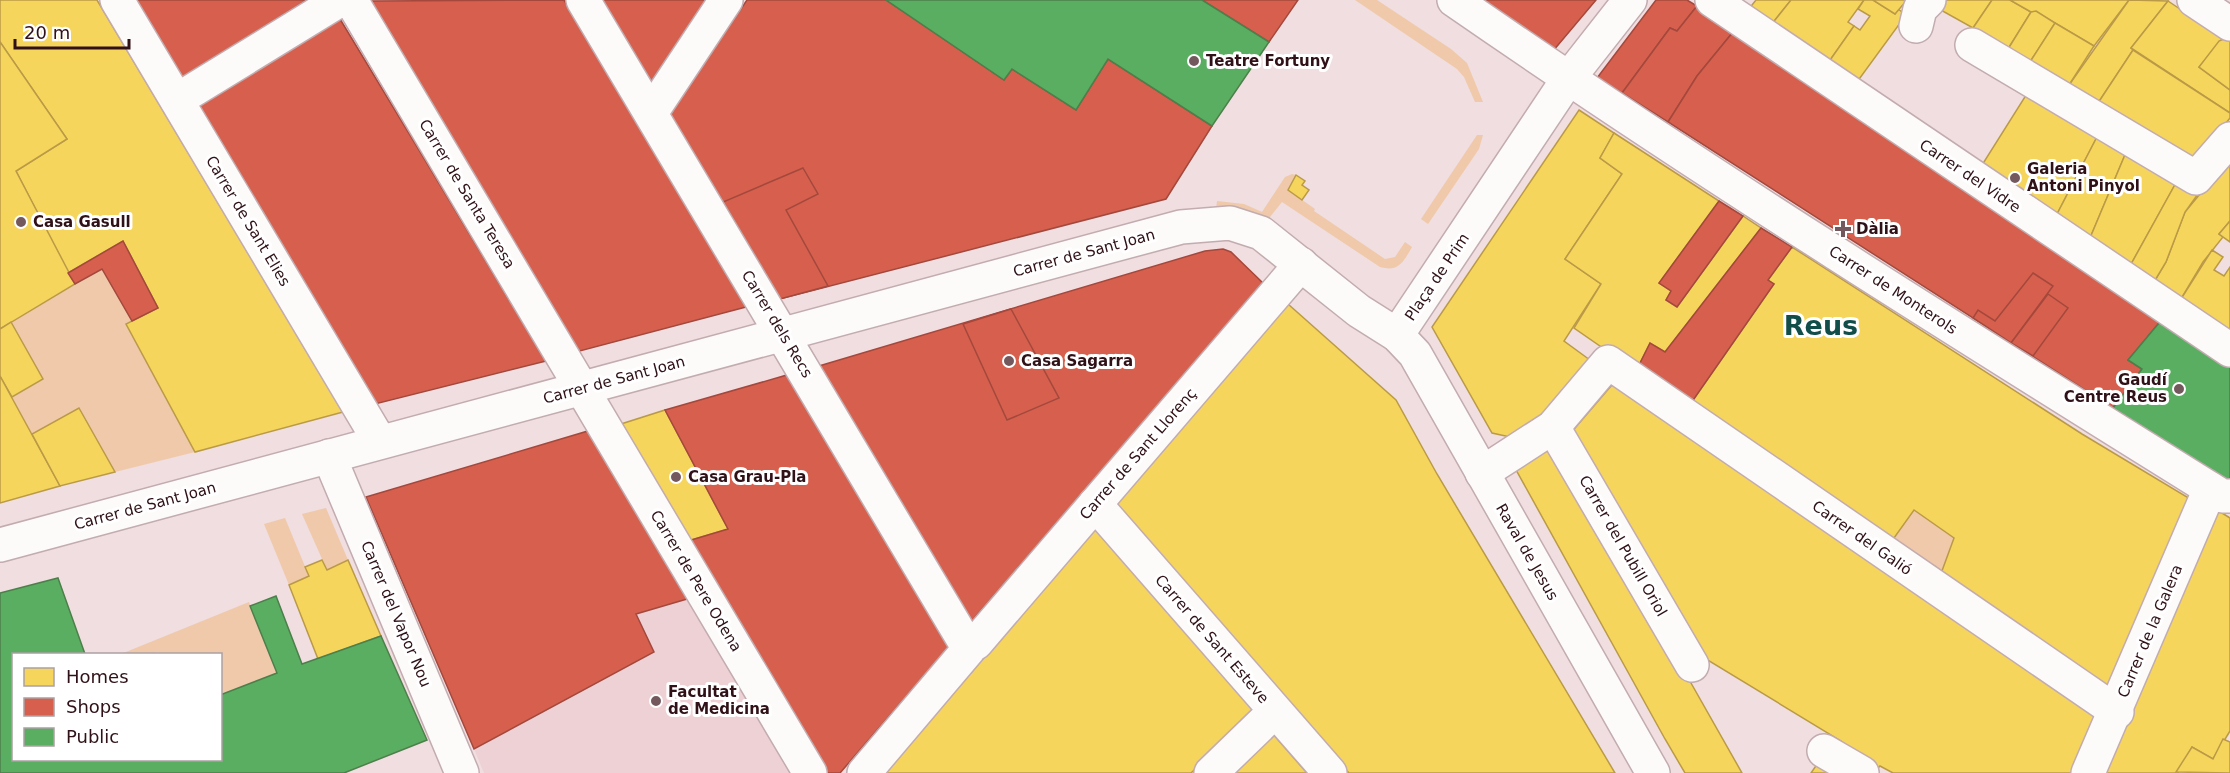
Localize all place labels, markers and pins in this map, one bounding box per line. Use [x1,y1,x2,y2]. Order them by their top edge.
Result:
place label: Teatre Fortuny [1206,52,1330,70]
marker: Teatre Fortuny [1187,54,1201,68]
place label: Galeria Antoni Pinyol [2027,160,2140,195]
marker: Galeria Antoni Pinyol [2008,171,2022,185]
place label: Casa Gasull [33,213,131,231]
marker: Casa Gasull [14,215,28,229]
marker: Dàlia [1834,220,1852,238]
place label: Dàlia [1856,220,1899,238]
place label: Casa Sagarra [1021,352,1133,370]
marker: Casa Sagarra [1002,354,1016,368]
place label: Gaudí Centre Reus [2064,371,2168,406]
marker: Gaudí Centre Reus [2172,382,2186,396]
place label: Casa Grau-Pla [688,468,806,486]
marker: Casa Grau-Pla [669,470,683,484]
place label: Facultat de Medicina [668,683,770,718]
marker: Facultat de Medicina [649,694,663,708]

